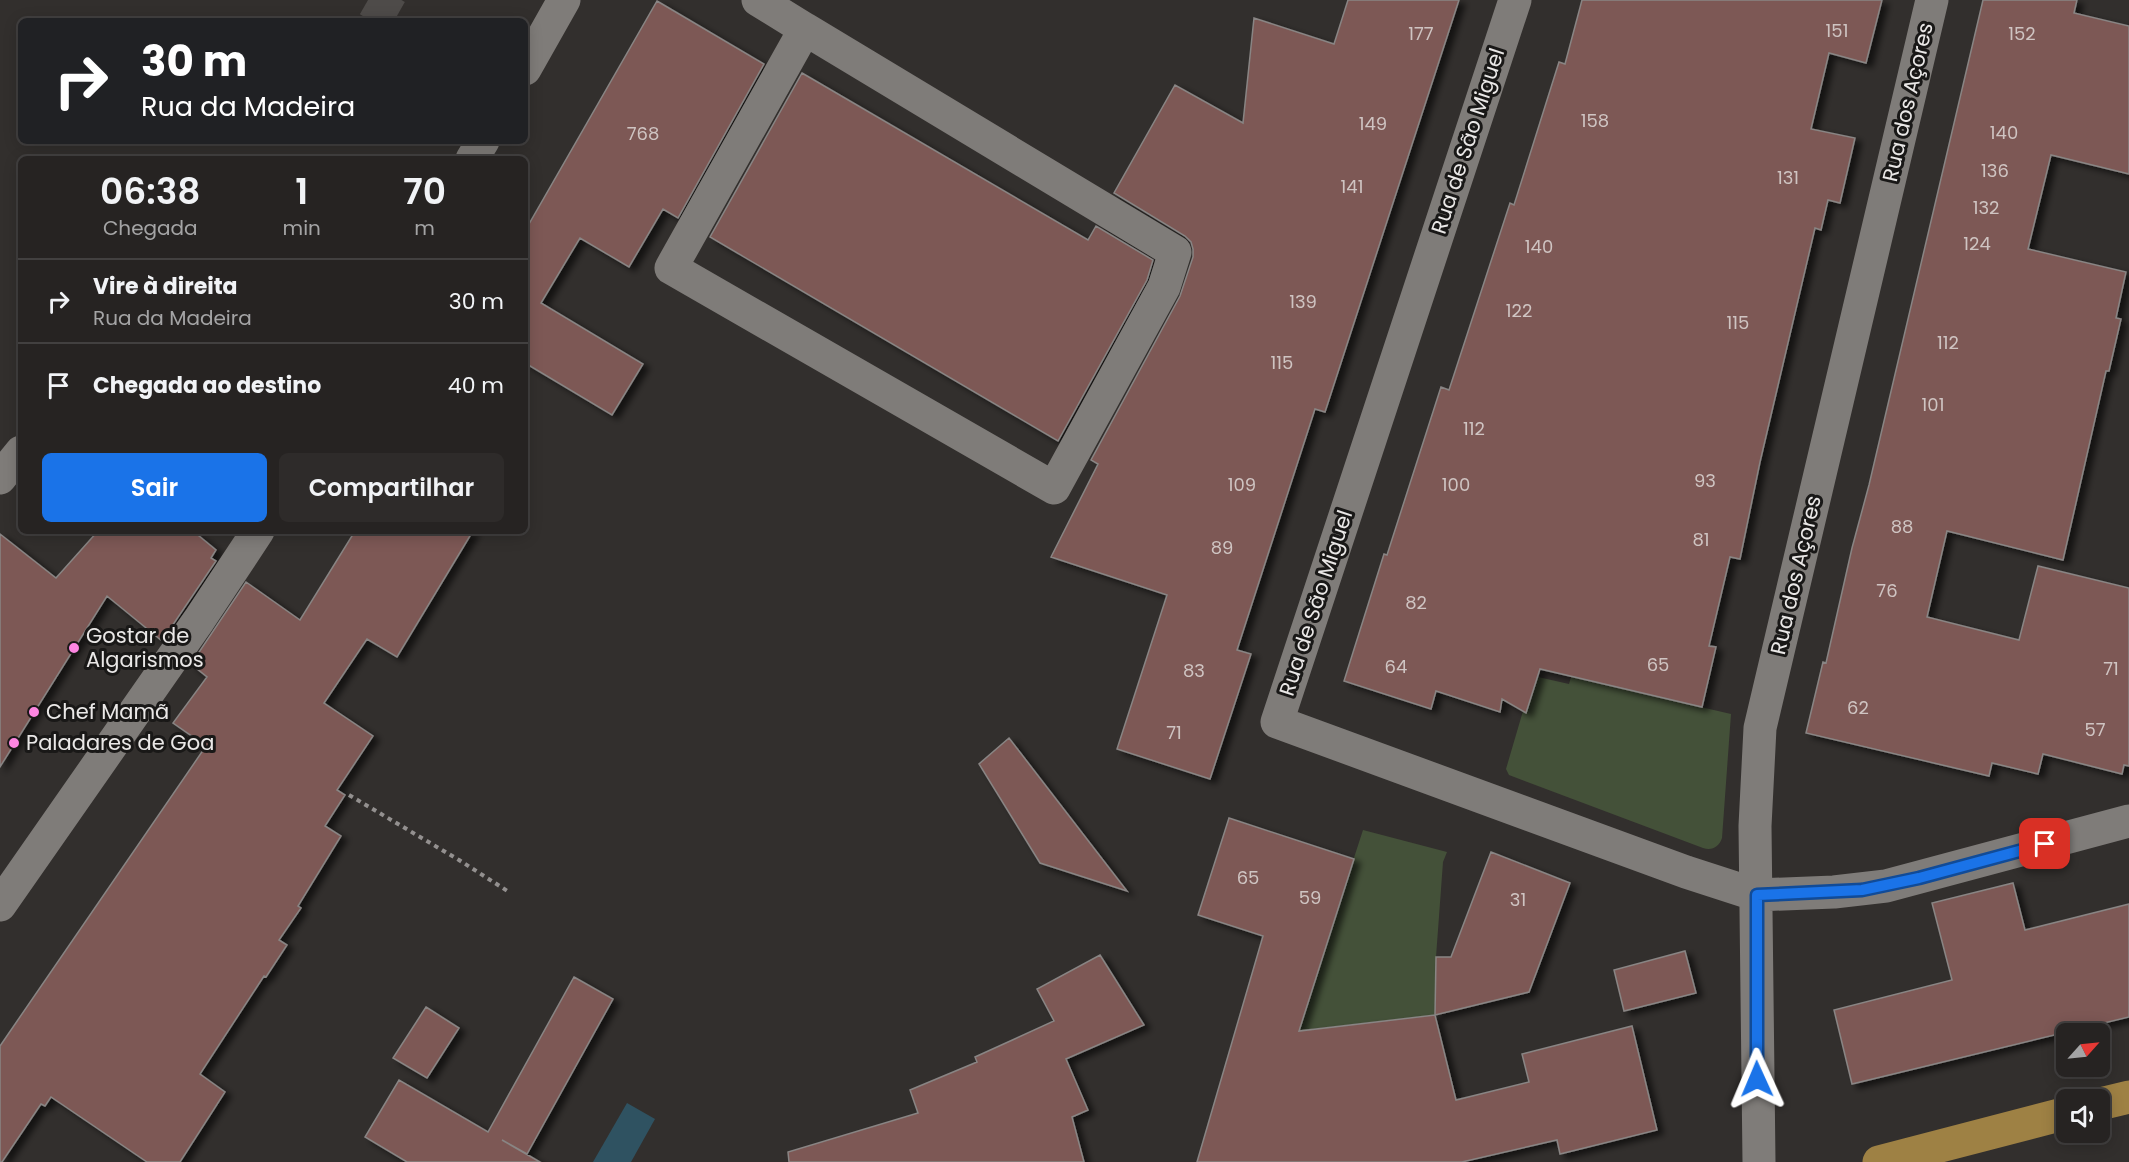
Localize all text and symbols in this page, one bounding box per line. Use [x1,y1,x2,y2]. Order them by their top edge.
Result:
house number: 151 [1826,18,1848,43]
street label: Rua dos Açores [1875,20,1940,184]
house number: 177 [1408,21,1434,46]
house number: 152 [2008,21,2036,46]
text: 30 m [141,32,247,91]
icon: right [42,42,120,120]
street label: Rua de São Miguel [1424,44,1511,237]
text: Rua da Madeira [141,88,355,125]
house number: 158 [1581,108,1609,133]
house number: 149 [1359,111,1387,136]
house number: 140 [1990,120,2018,145]
house number: 768 [627,121,659,146]
house number: 136 [1981,158,2009,183]
house number: 131 [1777,165,1799,190]
text: 06:38 [100,166,201,217]
text: 1 [295,166,308,217]
text: 70 [403,166,446,217]
house number: 141 [1341,174,1363,199]
house number: 132 [1973,195,1999,220]
text: Chegada [103,214,198,242]
text: min [283,214,321,242]
text: m [414,214,435,242]
house number: 124 [1963,231,1991,256]
house number: 140 [1525,234,1553,259]
text: Vire à direita [93,271,238,302]
icon: right [42,285,75,318]
text: 30 m [449,286,504,317]
house number: 139 [1289,289,1317,314]
house number: 122 [1506,298,1532,323]
text: Rua da Madeira [93,304,252,332]
house number: 115 [1727,310,1749,335]
house number: 112 [1937,330,1959,355]
house number: 115 [1271,350,1293,375]
icon: arrive [42,369,75,402]
text: Chegada ao destino [93,370,321,401]
text: 40 m [448,370,504,401]
house number: 101 [1922,392,1944,417]
house number: 112 [1463,416,1485,441]
button: Sair [42,453,267,522]
button: Compartilhar [279,453,504,522]
house number: 93 [1694,468,1716,493]
house number: 109 [1228,472,1256,497]
house number: 100 [1442,472,1470,497]
street label: Rua dos Açores [1763,493,1828,657]
street label: Rua de São Miguel [1272,506,1359,699]
house number: 88 [1891,514,1913,539]
house number: 81 [1692,527,1710,552]
house number: 89 [1211,535,1233,560]
house number: 76 [1876,578,1898,603]
house number: 82 [1405,590,1427,615]
place label: Gostar de Algarismos [86,621,204,674]
marker: Gostar de Algarismos [67,641,81,655]
house number: 65 [1647,652,1669,677]
house number: 64 [1385,654,1407,679]
house number: 71 [2103,656,2119,681]
house number: 83 [1183,658,1205,683]
house number: 62 [1847,695,1869,720]
place label: Chef Mamã [46,697,169,726]
marker: Chef Mamã [27,705,41,719]
house number: 57 [2084,717,2106,742]
house number: 71 [1166,720,1182,745]
place label: Paladares de Goa [26,728,214,757]
marker: Paladares de Goa [7,736,21,750]
pin [2019,818,2070,869]
icon: arrive [2028,827,2061,860]
house number: 65 [1237,865,1259,890]
house number: 59 [1299,885,1321,910]
house number: 31 [1510,887,1526,912]
north arrow [2056,1023,2110,1077]
map controls [2056,1023,2110,1143]
position arrow [1725,1047,1789,1111]
button: sound [2056,1089,2110,1143]

